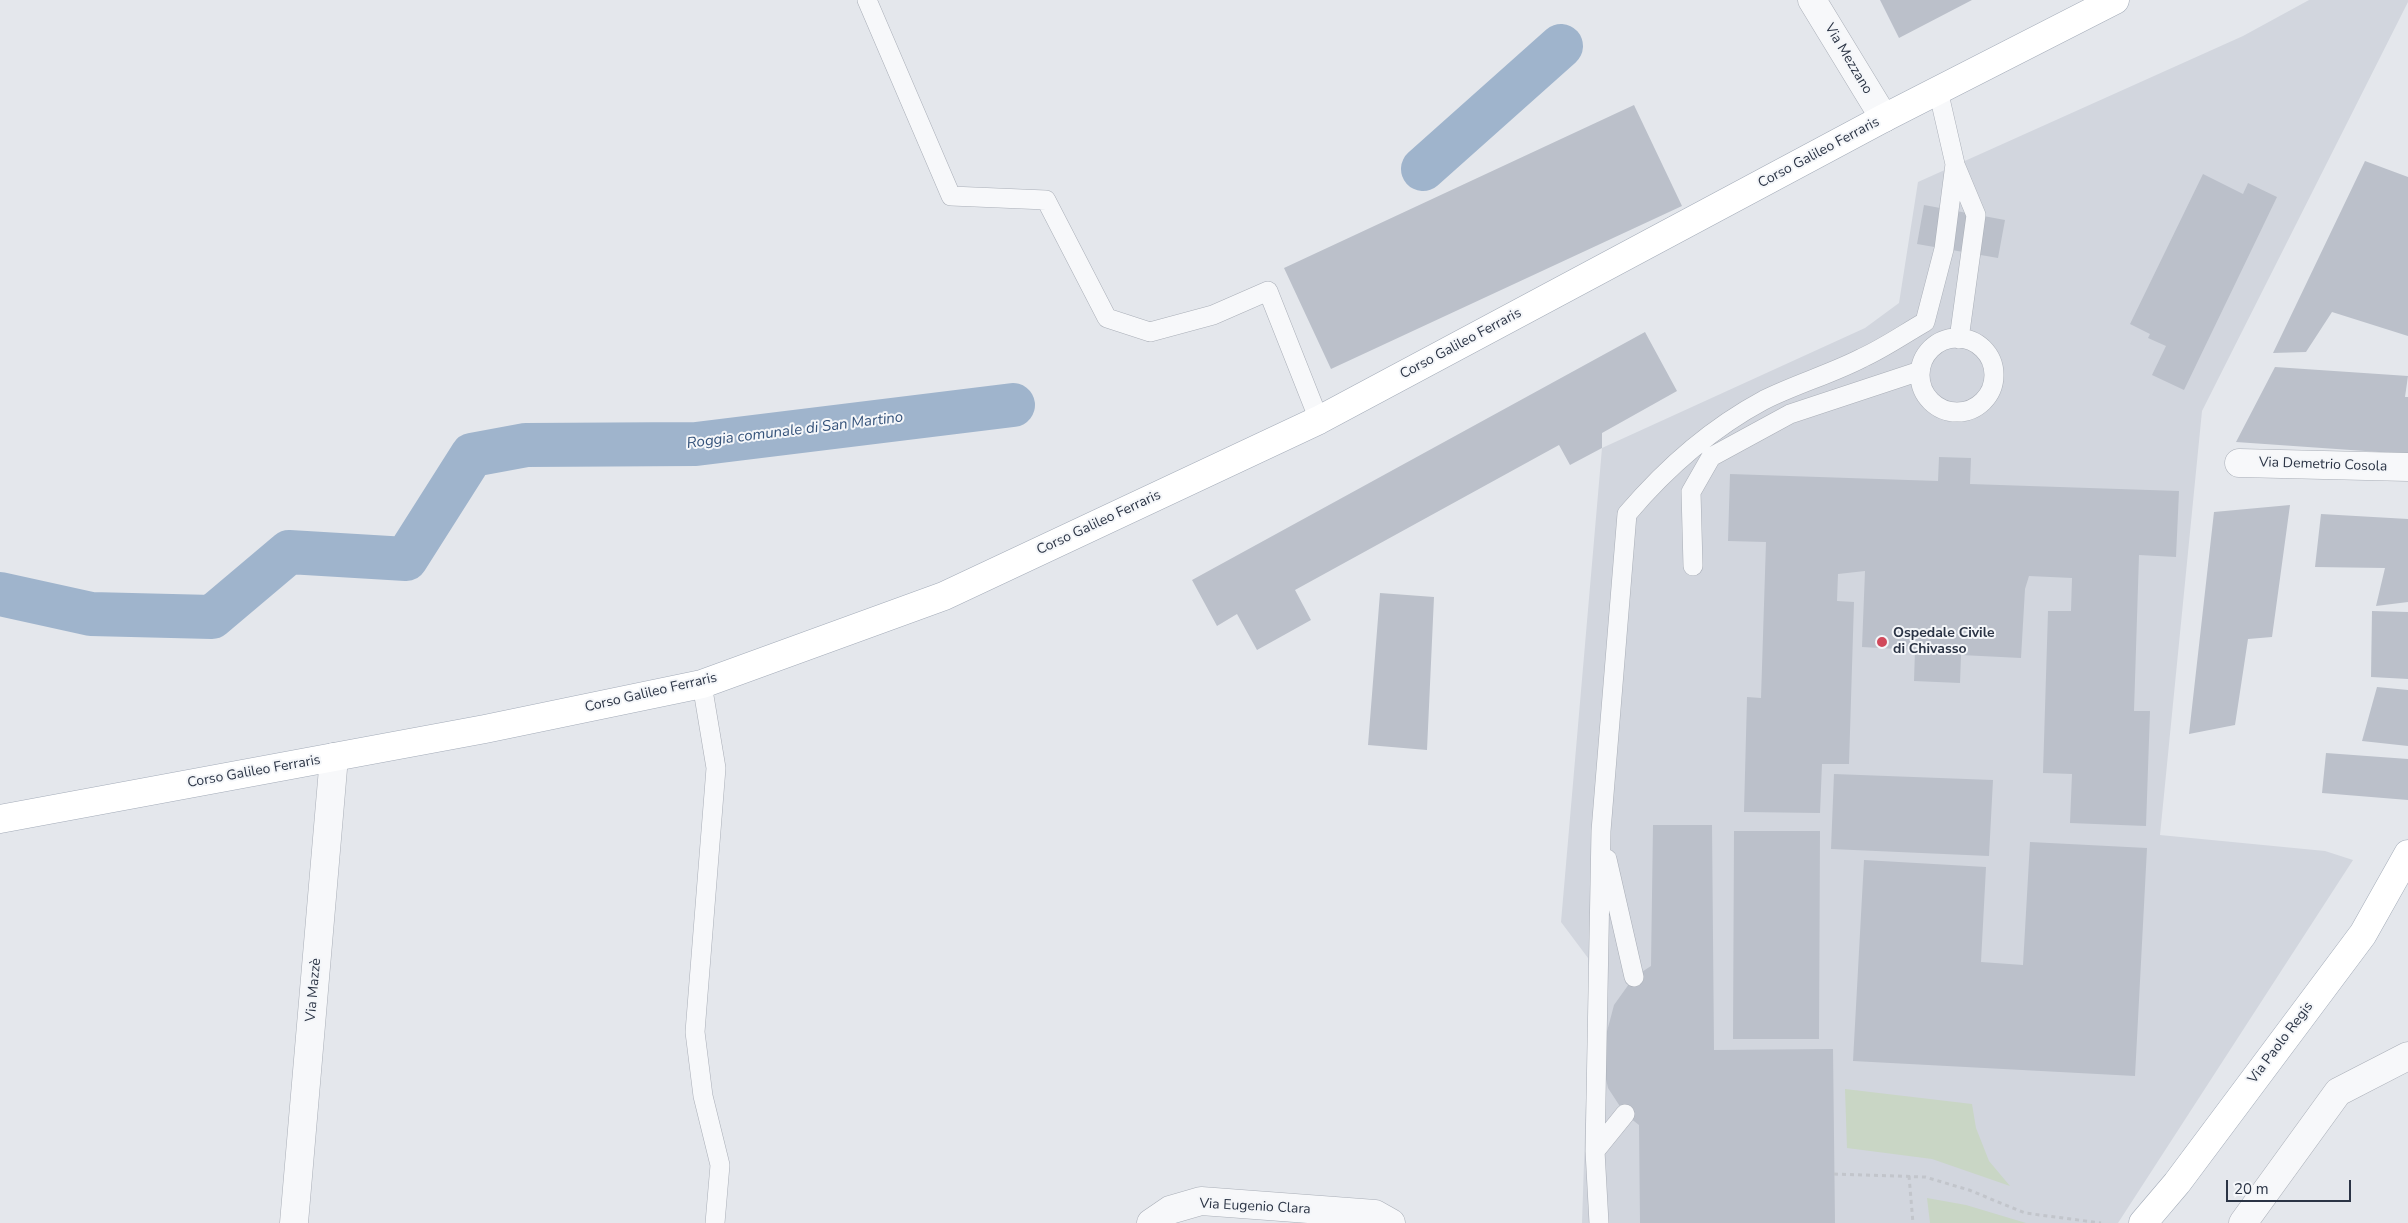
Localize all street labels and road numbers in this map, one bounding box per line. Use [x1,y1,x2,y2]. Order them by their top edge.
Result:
street label: Via Mezzano [1820,21,1876,97]
street label: Corso Galileo Ferraris [1756,114,1882,192]
street label: Corso Galileo Ferraris [1398,305,1524,383]
street label: Via Demetrio Cosola [2258,454,2388,476]
street label: Corso Galileo Ferraris [1034,487,1164,559]
street label: Corso Galileo Ferraris [583,670,719,716]
street label: Corso Galileo Ferraris [186,752,322,792]
street label: Via Mazzè [303,958,325,1022]
street label: Via Paolo Regis [2245,999,2317,1087]
street label: Via Eugenio Clara [1199,1196,1311,1218]

